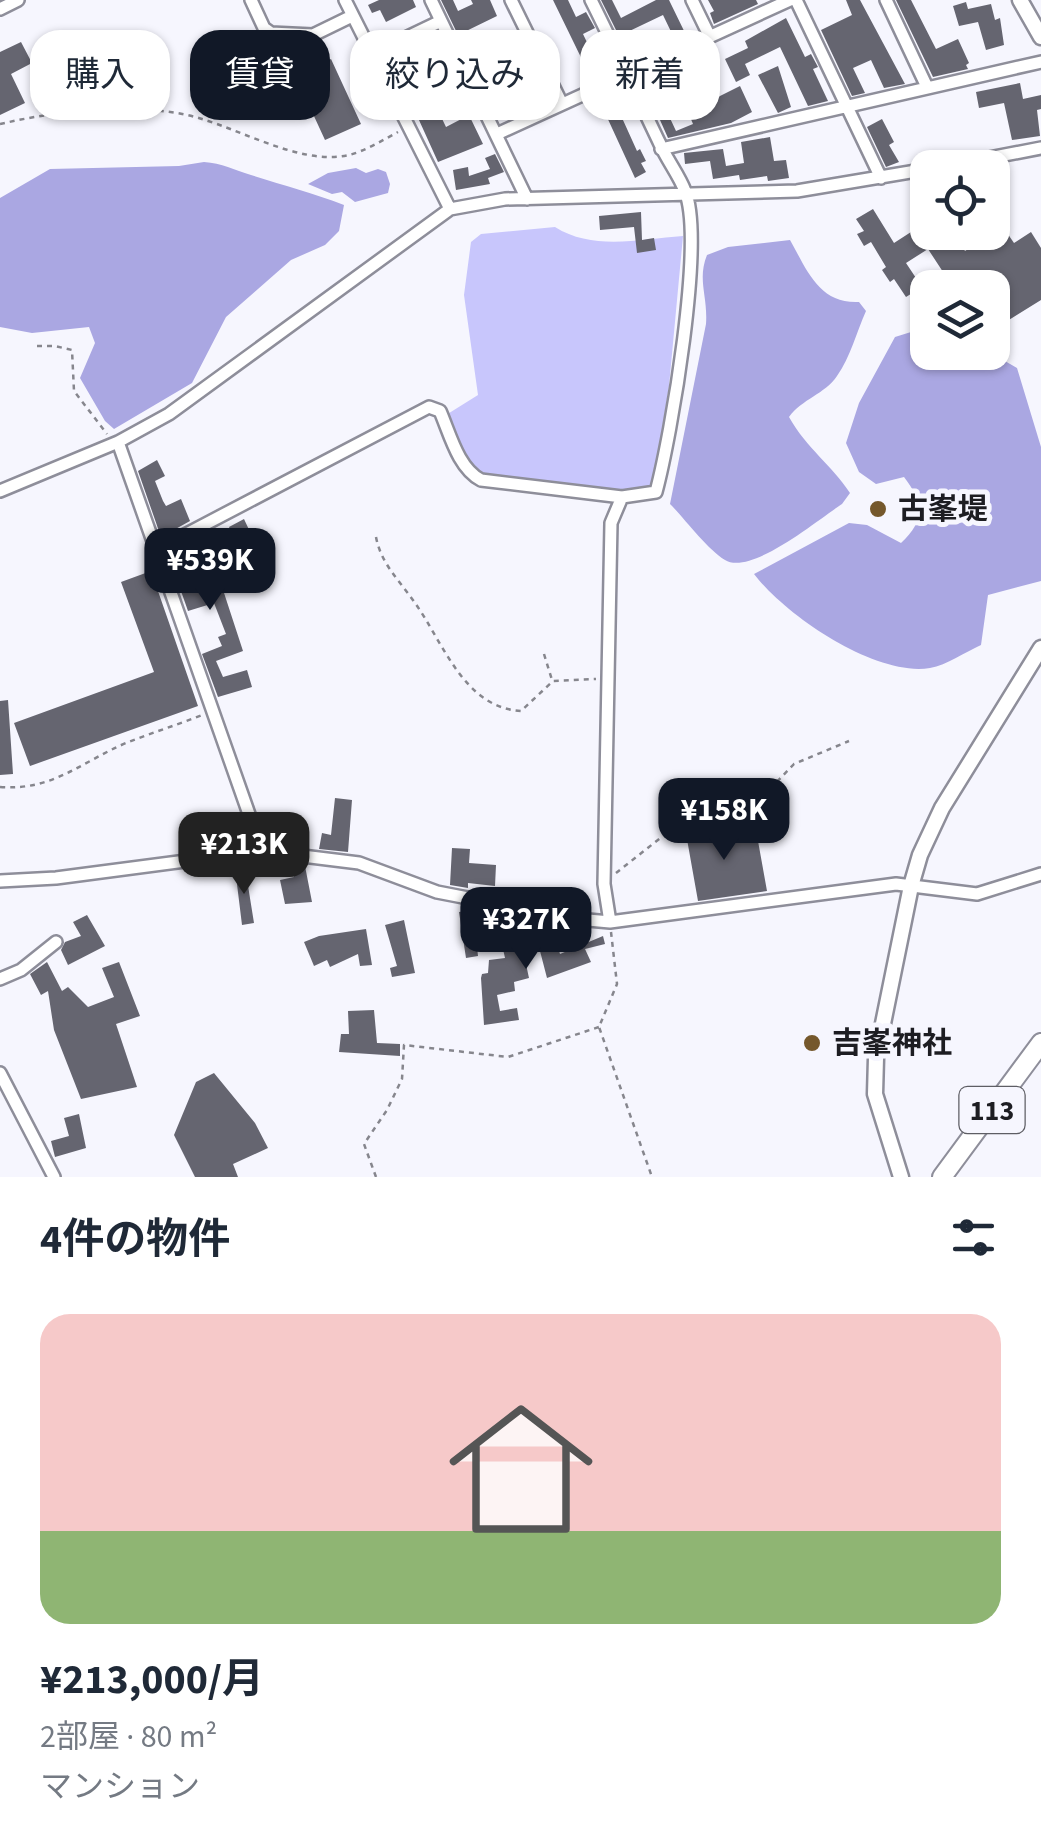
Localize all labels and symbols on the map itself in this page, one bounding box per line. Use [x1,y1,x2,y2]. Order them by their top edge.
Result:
place label: 古峯堤 [898,488,988,531]
marker: 古峯堤 [867,498,889,520]
pin: ¥539K [140,528,280,613]
pin: ¥158K [654,778,794,863]
pin: ¥213K [174,812,314,897]
pin: ¥327K [456,887,596,972]
place label: 吉峯神社 [832,1022,952,1065]
marker: 吉峯神社 [801,1032,823,1054]
road number: 113 [960,1087,1024,1133]

